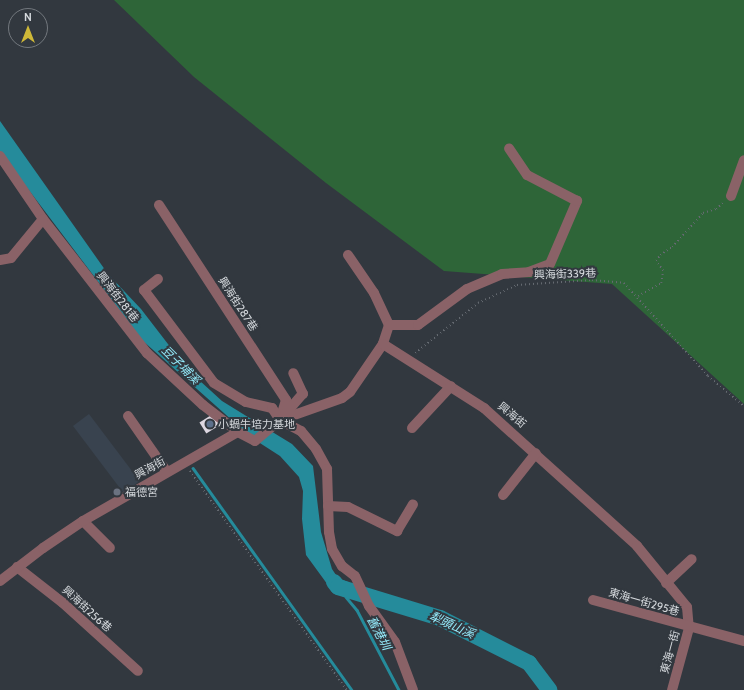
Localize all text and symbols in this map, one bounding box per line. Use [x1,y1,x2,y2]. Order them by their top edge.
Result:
north arrow [8,8,48,48]
text: N [24,10,32,24]
street label: 興海街339巷 [534,266,596,282]
street label: 興海街281巷 [94,269,142,325]
street label: 興海街287巷 [216,274,260,334]
water label: 豆子埔溪 [159,343,203,387]
street label: 興海街 [495,399,529,431]
place label: 小蝸牛培力基地 [218,417,295,431]
marker: 小蝸牛培力基地 [205,419,215,429]
street label: 興海街 [132,454,168,482]
place label: 福德宮 [125,485,158,499]
marker: 福德宮 [112,487,122,497]
street label: 興海街256巷 [60,583,114,635]
street label: 東海一街295巷 [607,586,681,618]
water label: 犁頭山溪 [427,609,477,641]
water label: 舊港圳 [364,614,394,652]
street label: 東海一街 [658,629,682,675]

